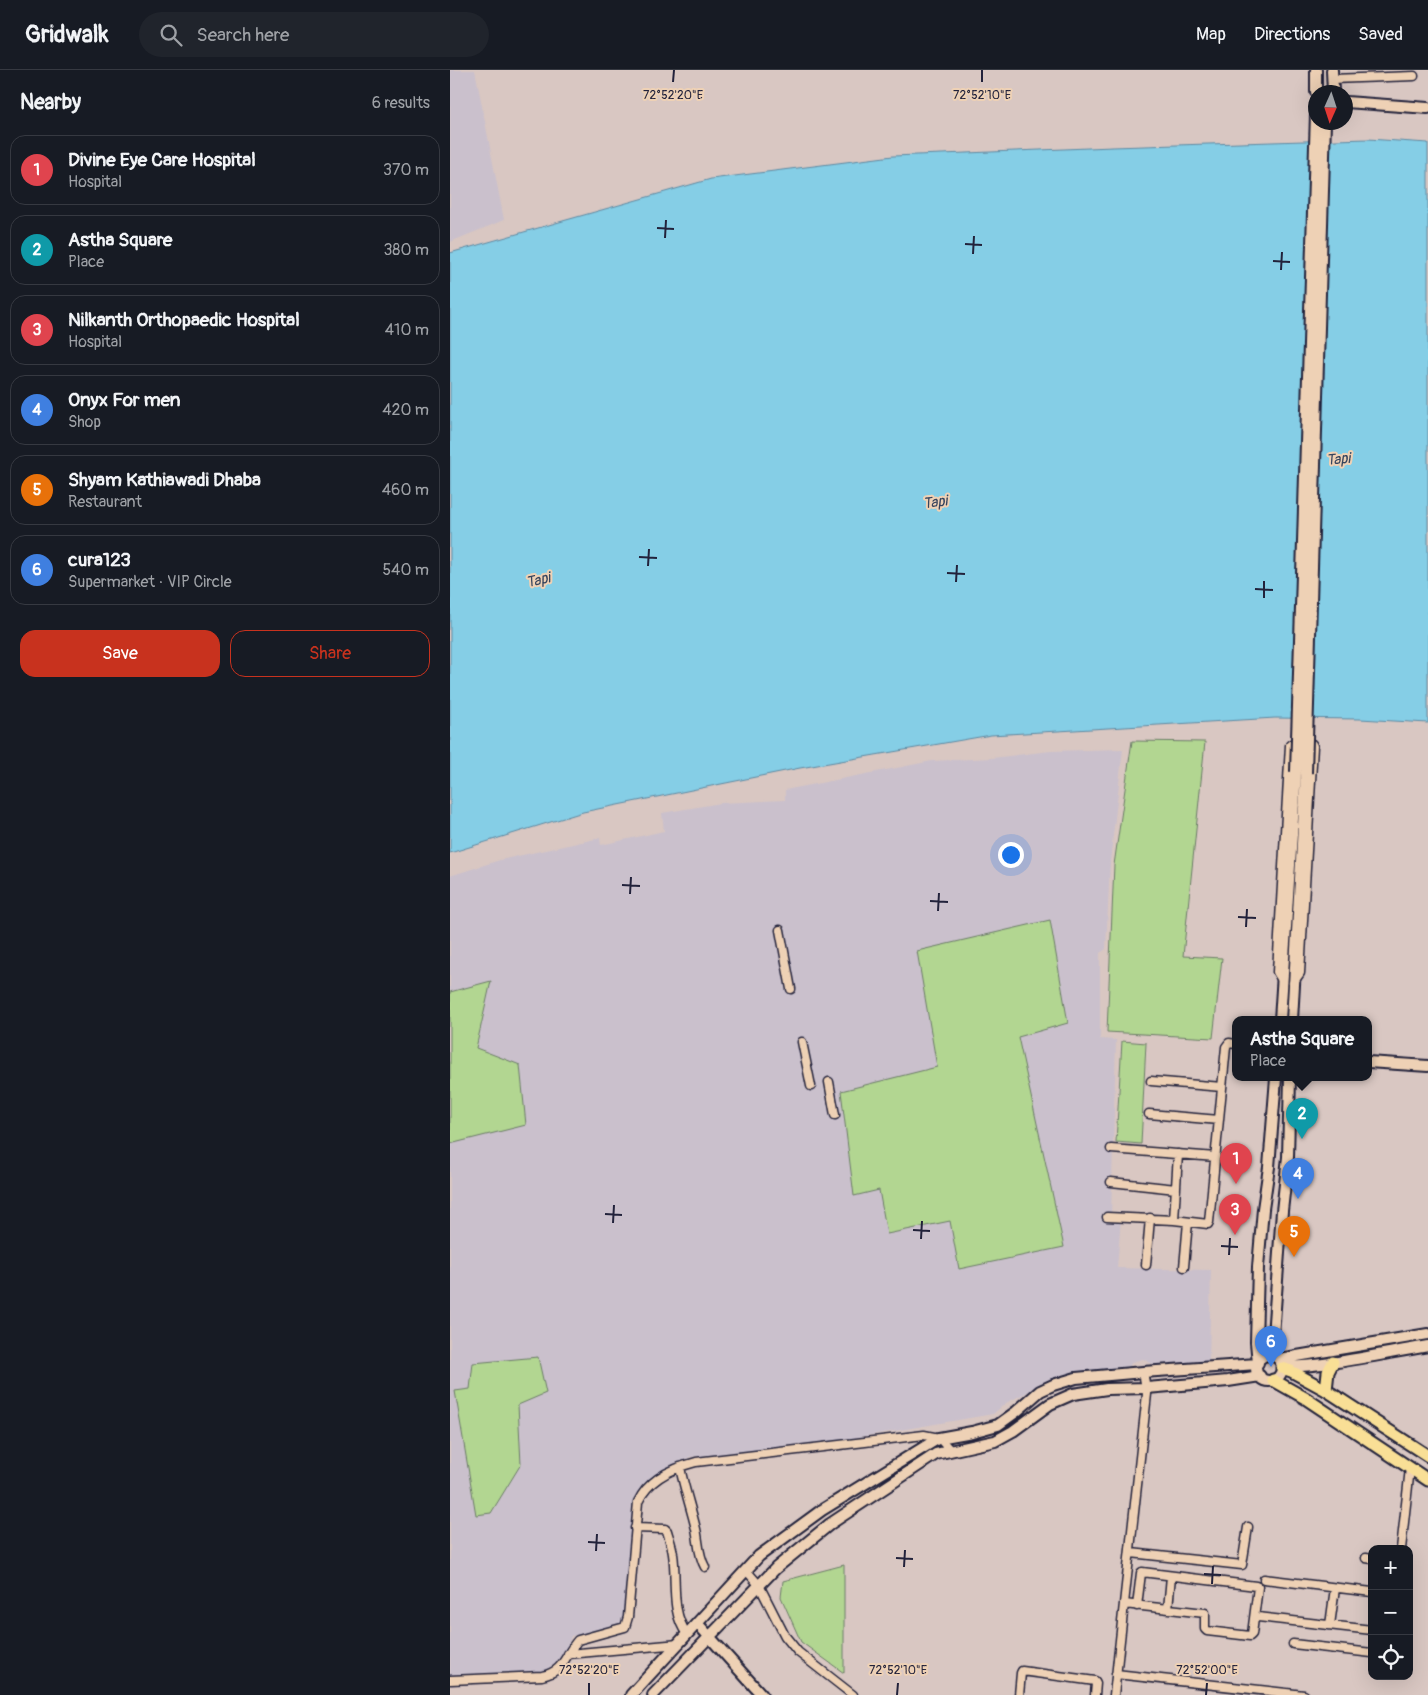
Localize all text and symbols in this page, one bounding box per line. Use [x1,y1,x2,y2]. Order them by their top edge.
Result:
search box [139,12,489,57]
text: Gridwalk [25,20,109,49]
icon: search [157,21,185,49]
text: Search here [197,23,289,47]
text: Map [1196,23,1226,46]
text: Directions [1254,23,1330,46]
text: Saved [1358,23,1403,46]
north arrow [1308,85,1353,130]
text: 72°52'20"E [643,88,703,103]
text: 72°52'10"E [953,88,1011,103]
text: Nearby [20,89,81,116]
text: 6 results [372,93,430,113]
text: Divine Eye Care Hospital [68,148,256,172]
text: 1 [34,160,40,180]
text: 370 m [383,160,429,180]
text: Hospital [68,172,122,192]
text: Astha Square [68,228,172,252]
text: 2 [33,240,41,260]
text: 380 m [383,240,429,260]
text: Place [68,252,104,272]
text: Nilkanth Orthopaedic Hospital [68,308,300,332]
text: 3 [33,320,41,340]
text: 410 m [385,320,429,340]
text: Hospital [68,332,122,352]
text: Onyx For men [68,388,180,412]
text: 4 [32,400,42,420]
text: 420 m [382,400,429,420]
text: Shop [68,412,101,432]
water label: Tapi [1325,449,1353,470]
text: Shyam Kathiawadi Dhaba [68,468,261,492]
text: 5 [33,480,41,500]
text: 460 m [382,480,429,500]
water label: Tapi [922,491,951,513]
text: Restaurant [68,492,142,512]
text: cura123 [68,548,131,572]
text: 6 [32,560,42,580]
text: 540 m [382,560,429,580]
water label: Tapi [524,568,554,592]
text: Supermarket · VIP Circle [68,572,232,592]
button: Save [20,630,220,677]
button: Share [230,630,430,677]
your location [998,842,1024,868]
popup [1232,1016,1372,1081]
text: Astha Square [1250,1027,1354,1051]
text: Place [1250,1051,1286,1071]
pin: 2 [1286,1098,1318,1139]
pin: 1 [1220,1143,1252,1184]
pin: 4 [1282,1158,1314,1199]
pin: 3 [1219,1194,1251,1235]
pin: 5 [1278,1216,1310,1257]
pin: 6 [1255,1326,1287,1367]
map controls [1368,1545,1413,1680]
button: + [1368,1545,1413,1590]
button: − [1368,1590,1413,1635]
button: locate [1368,1635,1413,1680]
text: 72°52'20"E [559,1663,619,1678]
text: 72°52'10"E [869,1663,927,1678]
text: 72°52'00"E [1176,1663,1238,1678]

